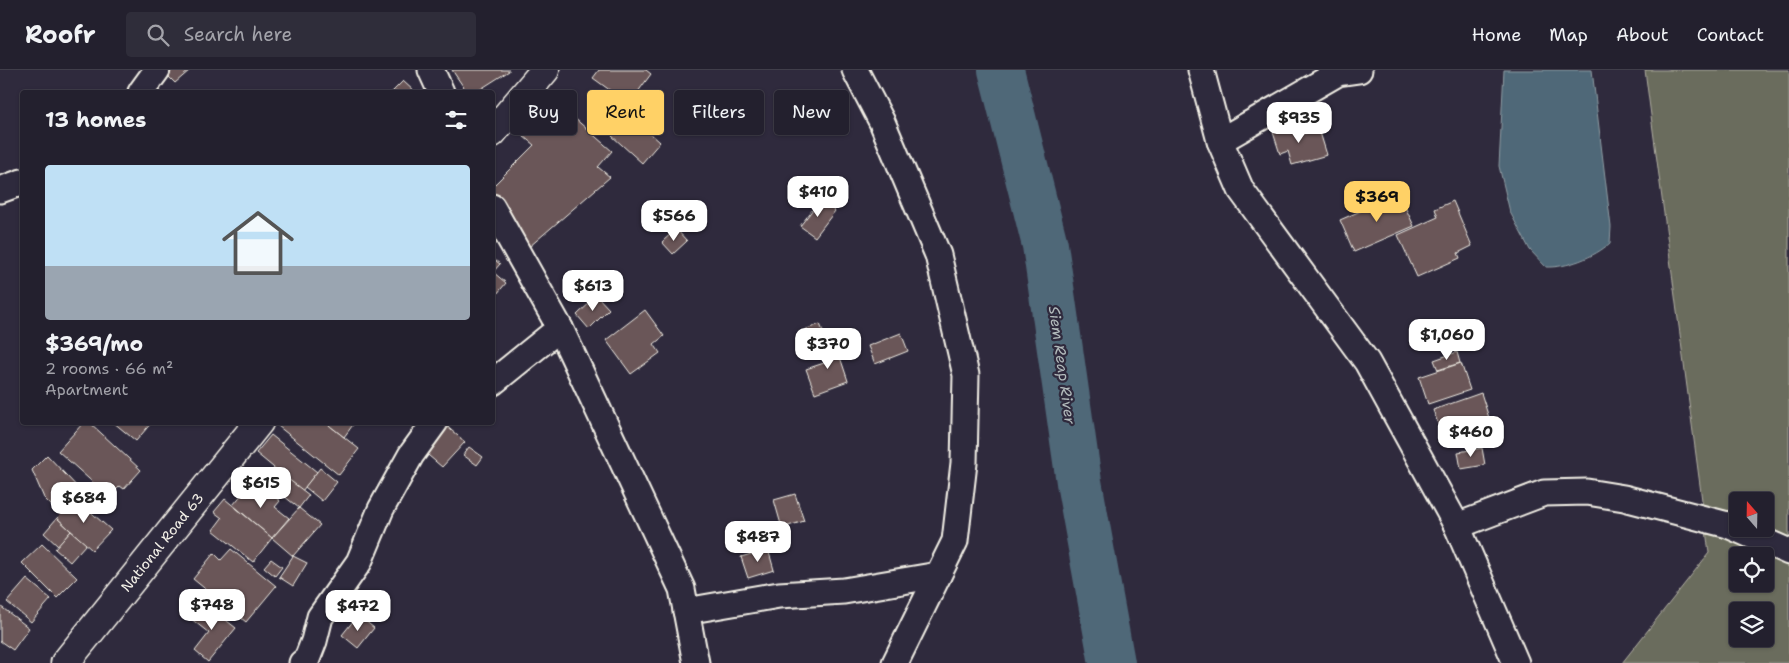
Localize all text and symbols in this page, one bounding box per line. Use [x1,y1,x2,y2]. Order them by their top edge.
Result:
search box [126,12,476,57]
text: Roofr [25,19,96,51]
icon: search [144,21,172,49]
text: Search here [184,22,292,47]
text: Home [1472,23,1521,47]
text: Map [1549,23,1588,47]
text: About [1616,23,1669,47]
text: Contact [1697,23,1764,47]
chip: Buy [510,90,577,135]
chip: Rent [587,90,664,135]
chip: Filters [674,90,764,135]
chip: New [774,90,849,135]
pin: $935 [1269,102,1329,144]
text: 13 homes [45,106,146,134]
icon: filters [442,106,470,134]
text: $935 [1278,107,1320,128]
pin: $410 [788,176,848,218]
pin: $369 [1347,180,1407,223]
text: $410 [798,181,838,202]
text: $369 [1355,186,1399,207]
icon: home [213,198,303,288]
pin: $566 [644,200,704,242]
text: $566 [652,205,696,226]
pin: $613 [563,270,623,312]
text: $613 [573,275,613,296]
water label: Siem Reap River [1044,305,1080,426]
pin: $1,060 [1406,318,1488,361]
text: $1,060 [1420,324,1474,345]
pin: $370 [798,328,858,370]
text: $369/mo [45,330,143,358]
text: $370 [806,333,850,354]
text: 2 rooms · 66 m² [45,358,173,379]
text: Apartment [45,379,128,400]
pin: $460 [1441,416,1501,458]
text: $460 [1449,421,1493,442]
pin: $615 [231,466,291,509]
text: $615 [242,472,280,493]
pin: $684 [54,482,114,524]
text: $684 [62,487,106,508]
street label: National Road 63 [117,489,207,595]
north arrow [1729,492,1774,538]
map controls [1729,492,1774,647]
pin: $487 [728,520,788,563]
text: $487 [736,526,780,547]
button: locate [1729,547,1774,592]
pin: $748 [182,588,242,631]
pin: $472 [328,590,388,632]
text: $748 [190,594,234,615]
text: $472 [337,595,380,616]
button: layers [1729,602,1774,647]

